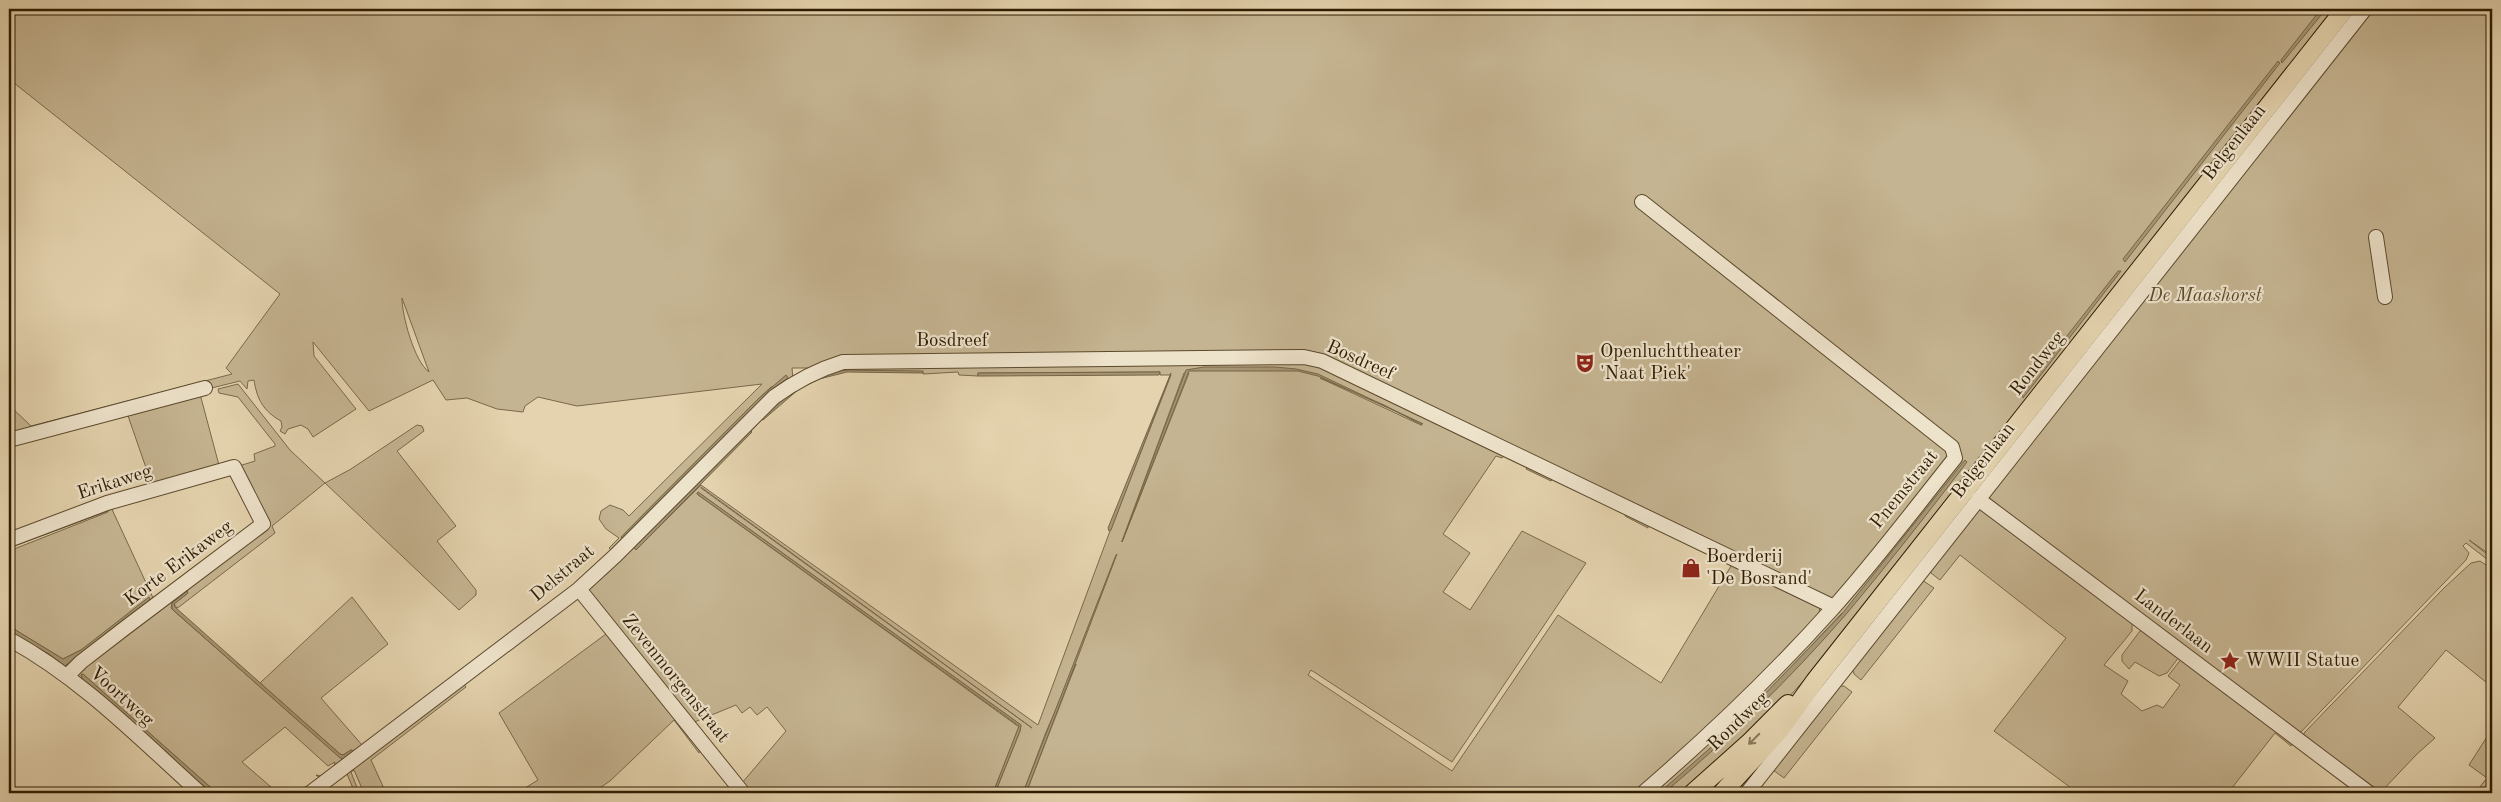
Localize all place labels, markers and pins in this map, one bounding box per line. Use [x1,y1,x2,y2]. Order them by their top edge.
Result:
place label: Openluchttheater 'Naat Piek' [1600,343,1741,384]
theatre icon: Openluchttheater 'Naat Piek' [1574,352,1596,374]
place label: Boerderij 'De Bosrand' [1706,548,1812,589]
shop icon: Boerderij 'De Bosrand' [1680,557,1702,579]
place icon: WWII Statue [2219,650,2241,672]
place label: WWII Statue [2245,652,2359,671]

